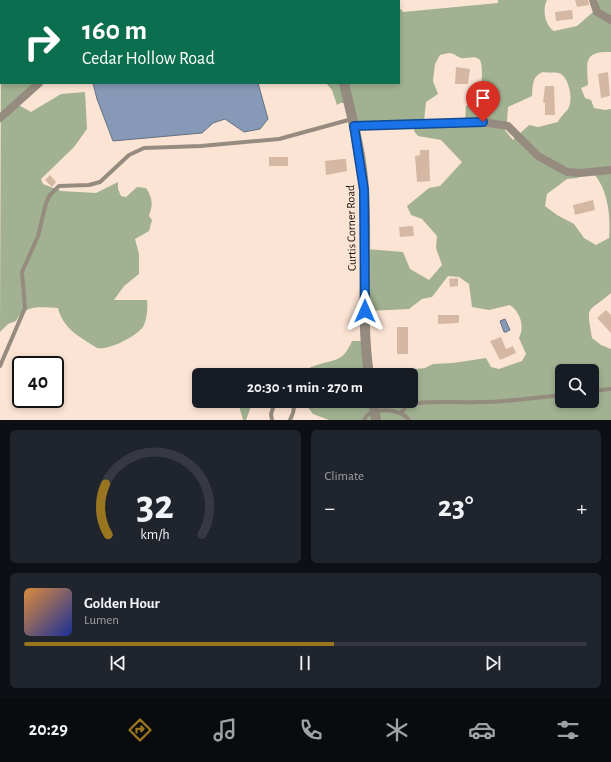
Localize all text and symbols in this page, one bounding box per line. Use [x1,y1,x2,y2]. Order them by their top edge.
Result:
icon: right [16,16,68,68]
text: 160 m [82,17,147,45]
text: Cedar Hollow Road [82,50,215,68]
pin [466,81,500,122]
icon: arrive [472,87,494,109]
street label: Curtis Corner Road [344,185,358,271]
position arrow [344,290,386,332]
speed limit sign: 40 [12,356,64,408]
map controls [555,364,599,408]
button: search [555,364,599,408]
text: 20:30 · 1 min · 270 m [247,380,363,395]
text: Climate [325,470,364,483]
text: 32 [136,484,174,525]
text: 23° [438,492,474,522]
text: − [325,497,335,519]
text: + [576,497,587,519]
text: km/h [141,527,170,541]
text: Golden Hour [84,596,160,611]
text: Lumen [84,614,119,627]
icon: previous [107,652,129,674]
icon: pause [294,652,316,674]
icon: next [482,652,504,674]
icon: directions [126,716,154,744]
icon: music [211,716,239,744]
icon: phone [297,716,325,744]
icon: climate [383,716,411,744]
icon: car [468,716,496,744]
icon: filters [554,716,582,744]
text: 20:29 [29,721,68,739]

